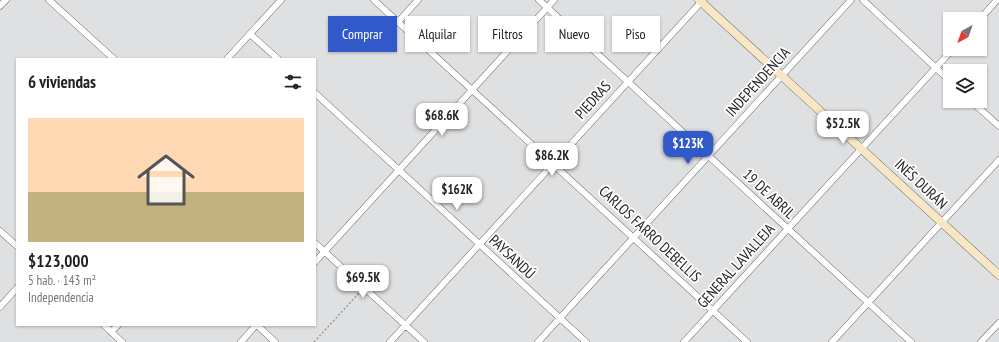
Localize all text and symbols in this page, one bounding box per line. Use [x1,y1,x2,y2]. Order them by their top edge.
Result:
north arrow [943,12,987,56]
map controls [943,12,987,108]
chip: Comprar [328,16,397,52]
chip: Alquilar [405,16,470,52]
chip: Filtros [478,16,537,52]
chip: Nuevo [545,16,604,52]
chip: Piso [612,16,660,52]
street label: INDEPENDENCIA [721,42,794,120]
button: layers [943,64,987,108]
text: 6 viviendas [28,71,96,93]
icon: filters [282,71,304,93]
street label: PIEDRAS [571,77,615,123]
pin: $68.6K [409,103,475,137]
text: $68.6K [425,107,459,124]
pin: $52.5K [810,111,876,145]
text: $52.5K [826,115,860,132]
pin: $123K [660,131,716,165]
text: $123K [672,135,704,152]
pin: $86.2K [519,143,585,177]
icon: home [130,144,202,216]
text: $86.2K [535,147,569,164]
street label: INÉS DURÁN [891,154,952,213]
street label: 19 DE ABRIL [739,165,800,223]
pin: $162K [429,177,485,211]
text: $162K [441,181,473,198]
street label: CARLOS FARRO DEBELLIS [595,181,705,286]
street label: GENERAL LAVALLEJA [693,219,779,312]
street label: PAYSANDÚ [485,230,539,283]
text: $123,000 [28,250,89,272]
pin: $69.5K [330,265,396,299]
text: $69.5K [346,269,380,286]
text: 5 hab. · 143 m² [28,272,96,289]
text: Independencia [28,289,94,306]

